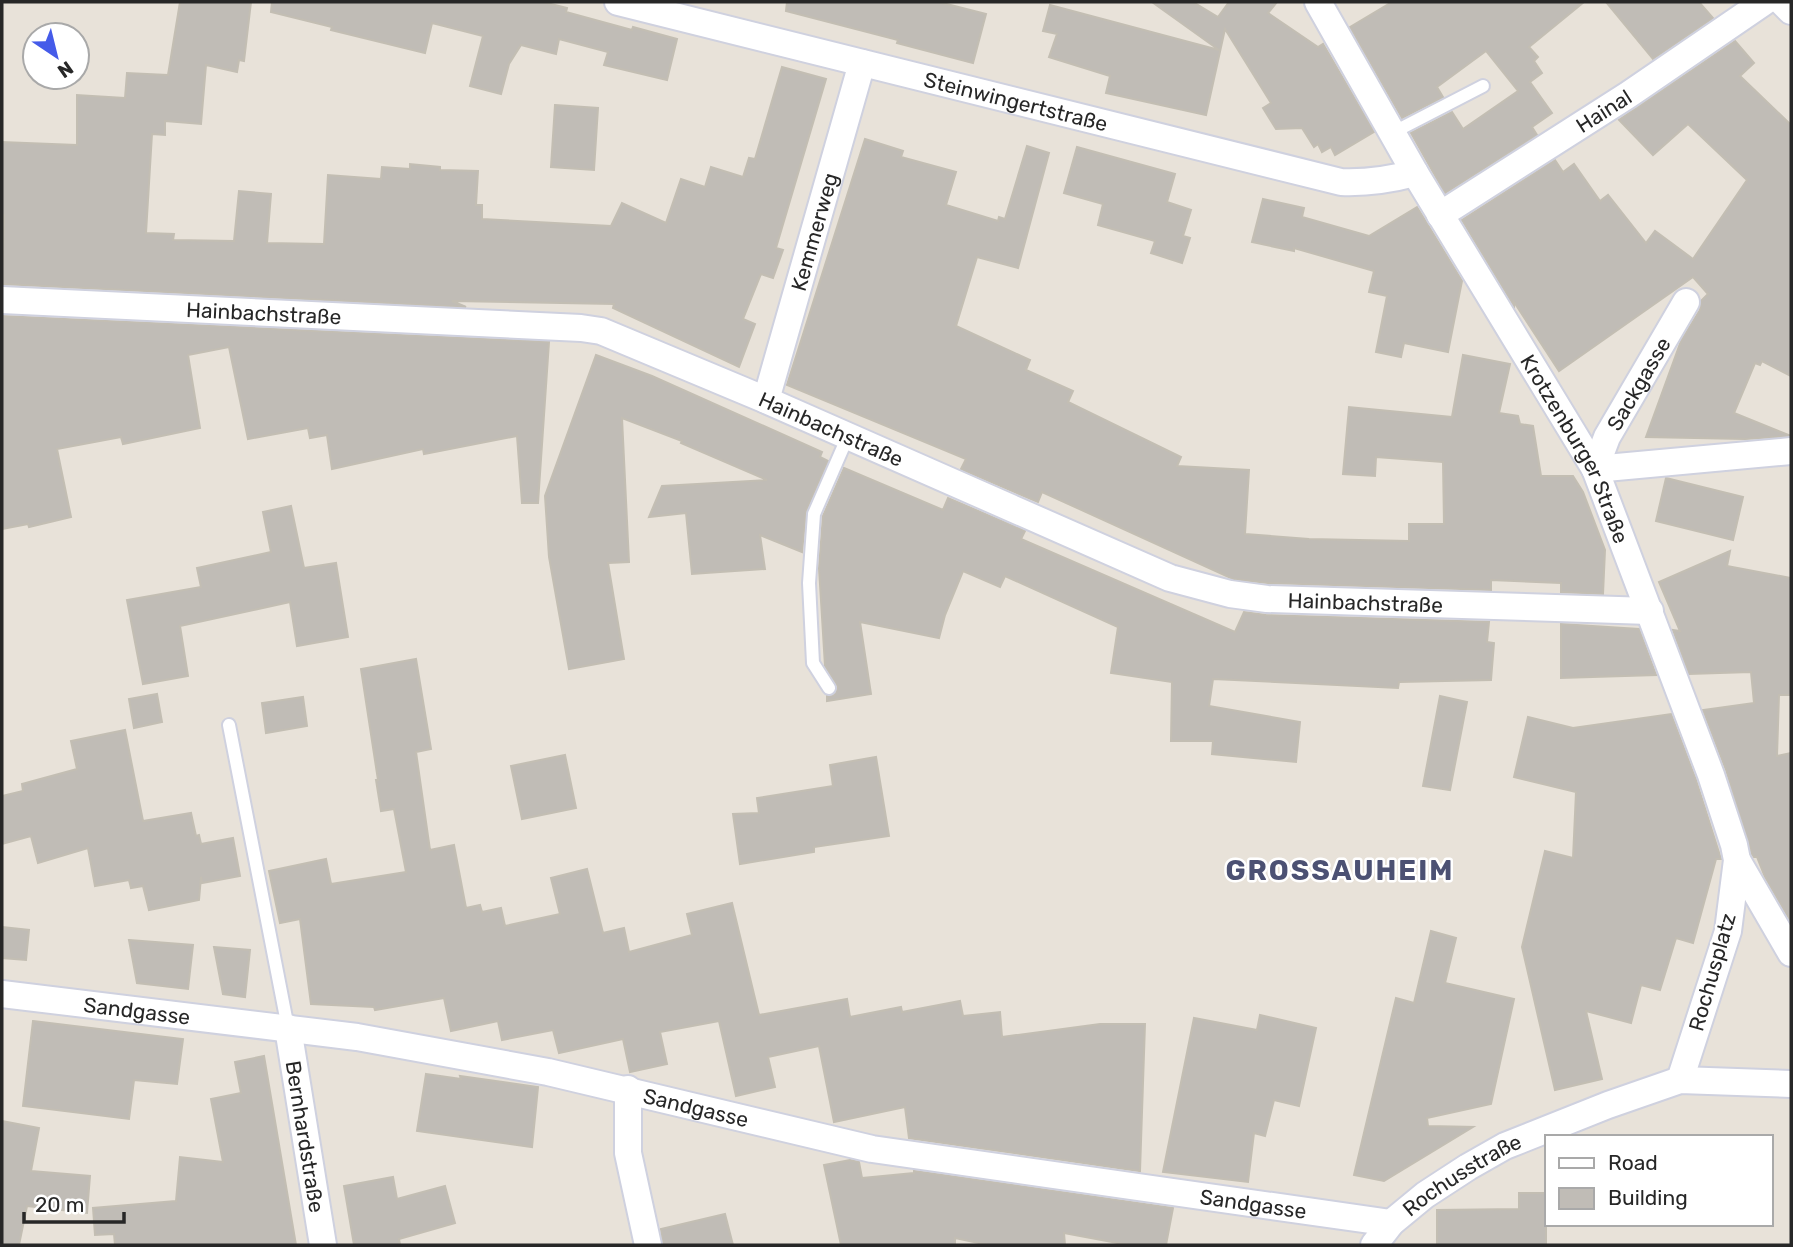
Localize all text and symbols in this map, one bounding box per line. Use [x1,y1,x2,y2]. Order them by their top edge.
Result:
north arrow [21,21,91,91]
text: N [53,56,78,83]
street label: Steinwingertstraße [921,66,1110,136]
street label: Hainal [1571,84,1636,138]
street label: Kemmerweg [785,170,843,294]
street label: Hainbachstraße [185,296,342,329]
street label: Sackgasse [1601,332,1675,435]
street label: Krotzenburger Straße [1516,350,1634,547]
street label: Hainbachstraße [755,386,907,471]
street label: Hainbachstraße [1287,587,1443,617]
district label: GROSSAUHEIM [1225,854,1455,887]
street label: Rochusplatz [1683,910,1741,1034]
street label: Sandgasse [82,991,192,1029]
street label: Bernhardstraße [281,1059,330,1214]
street label: Sandgasse [641,1083,751,1132]
street label: Rochusstraße [1397,1128,1525,1221]
legend [1545,1135,1772,1226]
text: Road [1608,1150,1658,1175]
scale bar [24,1180,124,1224]
street label: Sandgasse [1198,1183,1308,1223]
text: Building [1608,1185,1688,1210]
text: 20 m [35,1192,84,1217]

